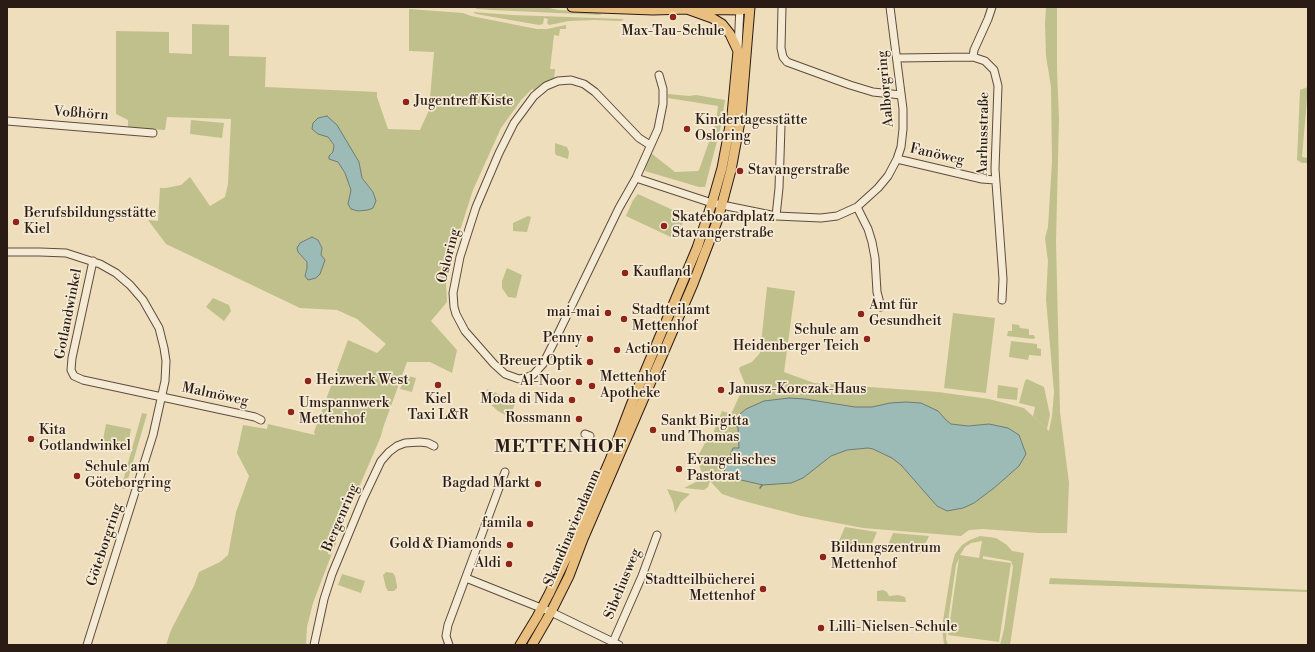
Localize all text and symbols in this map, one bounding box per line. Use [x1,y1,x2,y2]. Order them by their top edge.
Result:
marker: Max-Tau-Schule [668,12,678,22]
place label: Max-Tau-Schule [621,24,725,40]
street label: Aalborgring [874,50,898,128]
street label: Aarhusstraße [975,92,993,176]
place label: Jugentreff Kiste [414,94,513,110]
marker: Jugentreff Kiste [401,97,411,107]
street label: Voßhörn [53,104,109,124]
place label: Kindertagesstätte Osloring [695,113,808,146]
marker: Kindertagesstätte Osloring [682,124,692,134]
street label: Fanöweg [908,141,966,169]
place label: Stavangerstraße [748,163,850,179]
marker: Stavangerstraße [735,166,745,176]
place label: Berufsbildungsstätte Kiel [24,206,156,238]
place label: Skateboardplatz Stavangerstraße [672,210,775,242]
marker: Berufsbildungsstätte Kiel [11,217,21,227]
marker: Skateboardplatz Stavangerstraße [659,221,669,231]
street label: Osloring [434,227,464,285]
place label: Kaufland [633,265,691,281]
street label: Gotlandwinkel [52,267,86,361]
marker: Kaufland [620,268,630,278]
place label: Amt für Gesundheit [869,298,942,330]
place label: Stadtteilamt Mettenhof [632,303,710,336]
place label: mai-mai [547,305,600,321]
marker: mai-mai [603,308,613,318]
marker: Amt für Gesundheit [856,309,866,319]
marker: Stadtteilamt Mettenhof [619,314,629,324]
place label: Schule am Heidenberger Teich [733,323,859,356]
place label: Penny [543,331,582,347]
marker: Penny [585,334,595,344]
marker: Schule am Heidenberger Teich [862,334,872,344]
place label: Action [625,342,667,358]
marker: Action [612,345,622,355]
place label: Breuer Optik [499,354,582,370]
marker: Breuer Optik [585,357,595,367]
place label: Mettenhof Apotheke [600,370,666,402]
place label: Heizwerk West [316,373,408,389]
place label: Al-Noor [520,374,571,390]
marker: Heizwerk West [303,376,313,386]
marker: Al-Noor [574,377,584,387]
street label: Malmöweg [180,380,250,410]
marker: Kiel Taxi L&R [433,380,443,390]
marker: Mettenhof Apotheke [587,381,597,391]
place label: Janusz-Korczak-Haus [729,382,866,398]
marker: Janusz-Korczak-Haus [716,385,726,395]
place label: Kiel Taxi L&R [408,392,468,424]
place label: Moda di Nida [480,392,564,408]
marker: Moda di Nida [567,395,577,405]
place label: Umspannwerk Mettenhof [299,396,389,428]
marker: Umspannwerk Mettenhof [286,407,296,417]
place label: Rossmann [505,411,571,427]
marker: Rossmann [574,414,584,424]
place label: Sankt Birgitta und Thomas [661,414,749,446]
place label: Kita Gotlandwinkel [39,423,131,456]
marker: Sankt Birgitta und Thomas [648,425,658,435]
marker: Kita Gotlandwinkel [26,434,36,444]
district label: METTENHOF [494,437,628,459]
place label: Evangelisches Pastorat [687,453,776,486]
place label: Schule am Göteborgring [85,460,171,492]
marker: Evangelisches Pastorat [674,464,684,474]
street label: Skandinaviendamm [541,467,605,589]
marker: Schule am Göteborgring [72,471,82,481]
place label: Bagdad Markt [442,476,530,492]
marker: Bagdad Markt [533,479,543,489]
street label: Bergenring [319,482,363,554]
street label: Göteborgring [84,502,126,588]
place label: famila [482,516,522,532]
marker: famila [525,519,535,529]
place label: Gold & Diamonds [390,537,502,553]
marker: Gold & Diamonds [505,540,515,550]
place label: Bildungszentrum Mettenhof [831,541,941,574]
street label: Sibeliusweg [601,546,645,622]
marker: Bildungszentrum Mettenhof [818,552,828,562]
place label: Aldi [475,556,501,572]
marker: Aldi [504,559,514,569]
place label: Stadtteilbücherei Mettenhof [645,573,755,606]
marker: Stadtteilbücherei Mettenhof [758,584,768,594]
place label: Lilli-Nielsen-Schule [829,620,958,636]
marker: Lilli-Nielsen-Schule [816,623,826,633]

